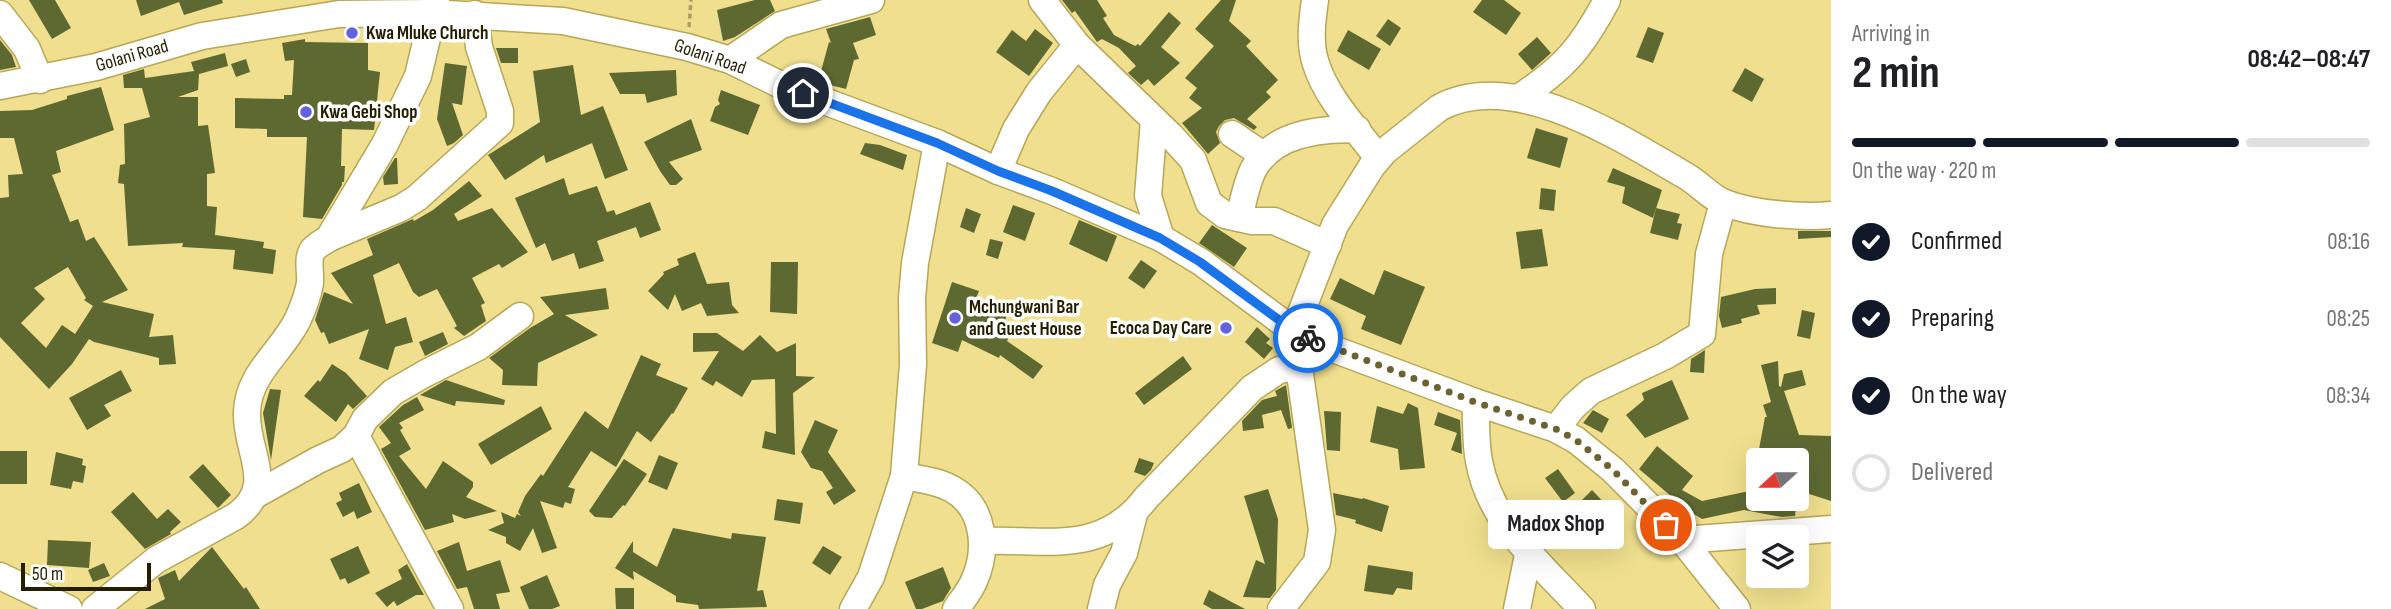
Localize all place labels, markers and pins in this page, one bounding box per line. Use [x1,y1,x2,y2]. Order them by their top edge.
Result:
place label: Kwa Mluke Church [366,22,488,45]
marker: Kwa Mluke Church [344,25,360,41]
pin [773,63,833,123]
place label: Kwa Gebi Shop [320,101,418,124]
marker: Kwa Gebi Shop [298,104,314,120]
place label: Mchungwani Bar and Guest House [969,296,1082,341]
marker: Mchungwani Bar and Guest House [947,310,963,326]
place label: Ecoca Day Care [1110,317,1212,340]
marker: Ecoca Day Care [1218,320,1234,336]
pin [1636,495,1696,555]
callout: Madox Shop [1488,500,1624,550]

